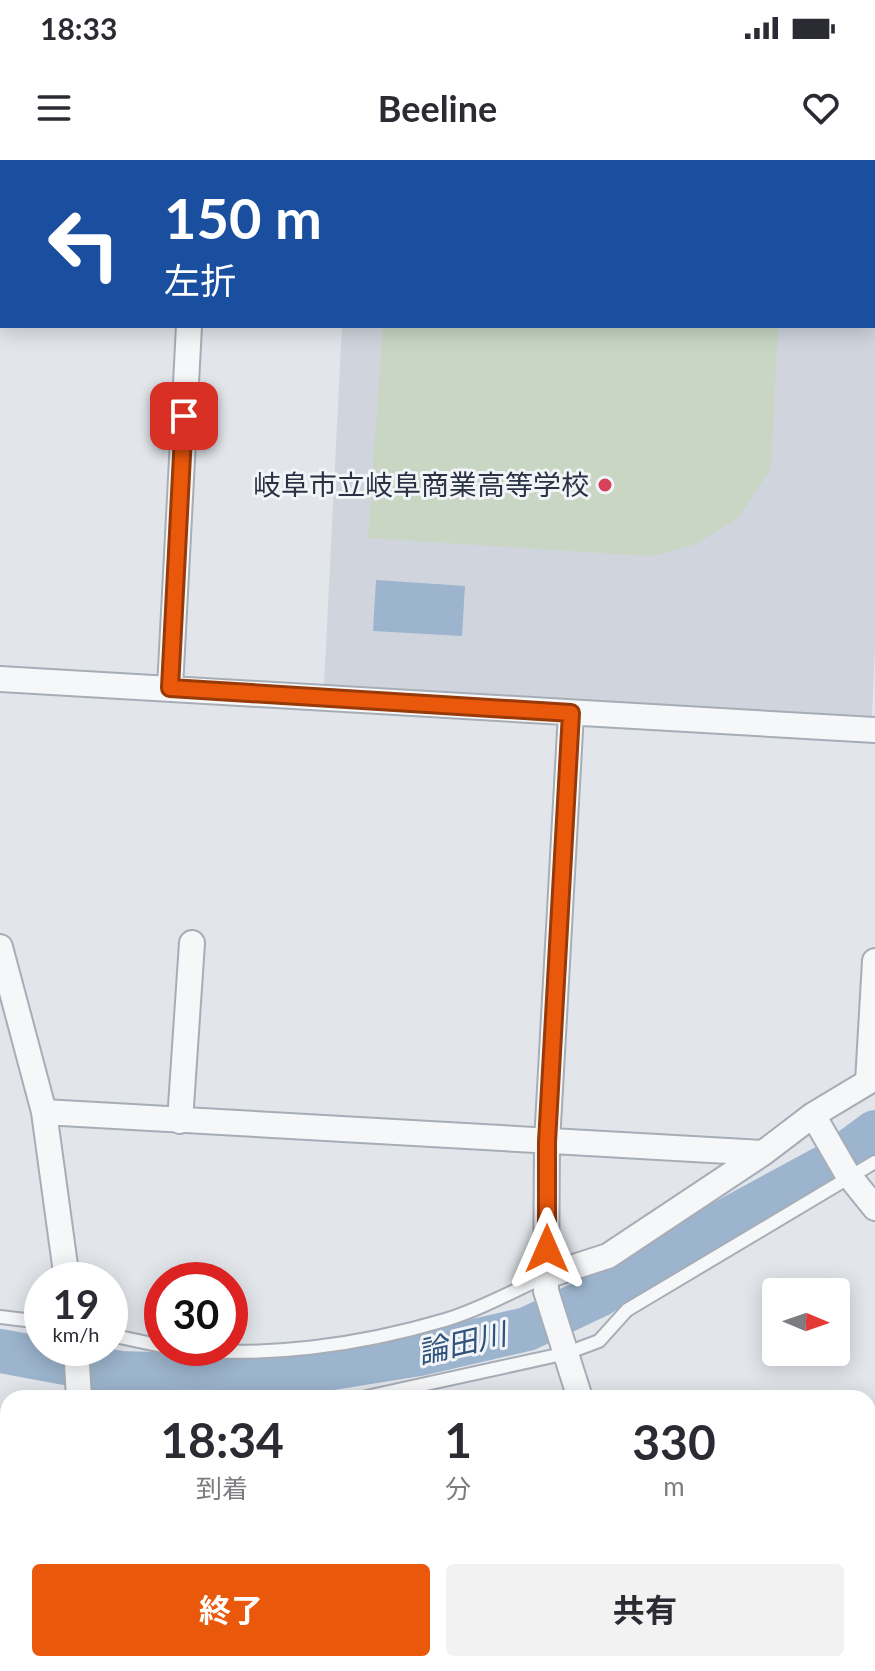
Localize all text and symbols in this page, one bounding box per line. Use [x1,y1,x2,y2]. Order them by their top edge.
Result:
text: 18:33 [40,10,117,46]
icon: menu [32,86,76,130]
text: Beeline [378,86,497,130]
icon: heart [799,86,843,130]
text: 150 m [164,184,322,251]
icon: left [32,192,136,296]
text: 左折 [164,258,236,302]
pin [150,382,218,450]
icon: arrive [162,394,206,438]
place label: 岐阜市立岐阜商業高等学校 [253,467,589,501]
marker: 岐阜市立岐阜商業高等学校 [596,476,614,494]
position arrow [505,1207,589,1291]
speed limit sign: 30 [144,1262,248,1366]
north arrow [762,1278,850,1366]
map controls [762,1278,850,1366]
text: 19 [53,1280,99,1328]
water label: 論田川 [414,1314,512,1370]
text: km/h [53,1322,99,1346]
text: 18:34 [160,1411,284,1468]
text: 1 [444,1411,472,1468]
text: 330 [632,1413,716,1470]
text: m [663,1470,685,1502]
text: 到着 [196,1472,248,1504]
text: 分 [445,1472,471,1504]
button: 終了 [32,1564,430,1656]
button: 共有 [446,1564,844,1656]

